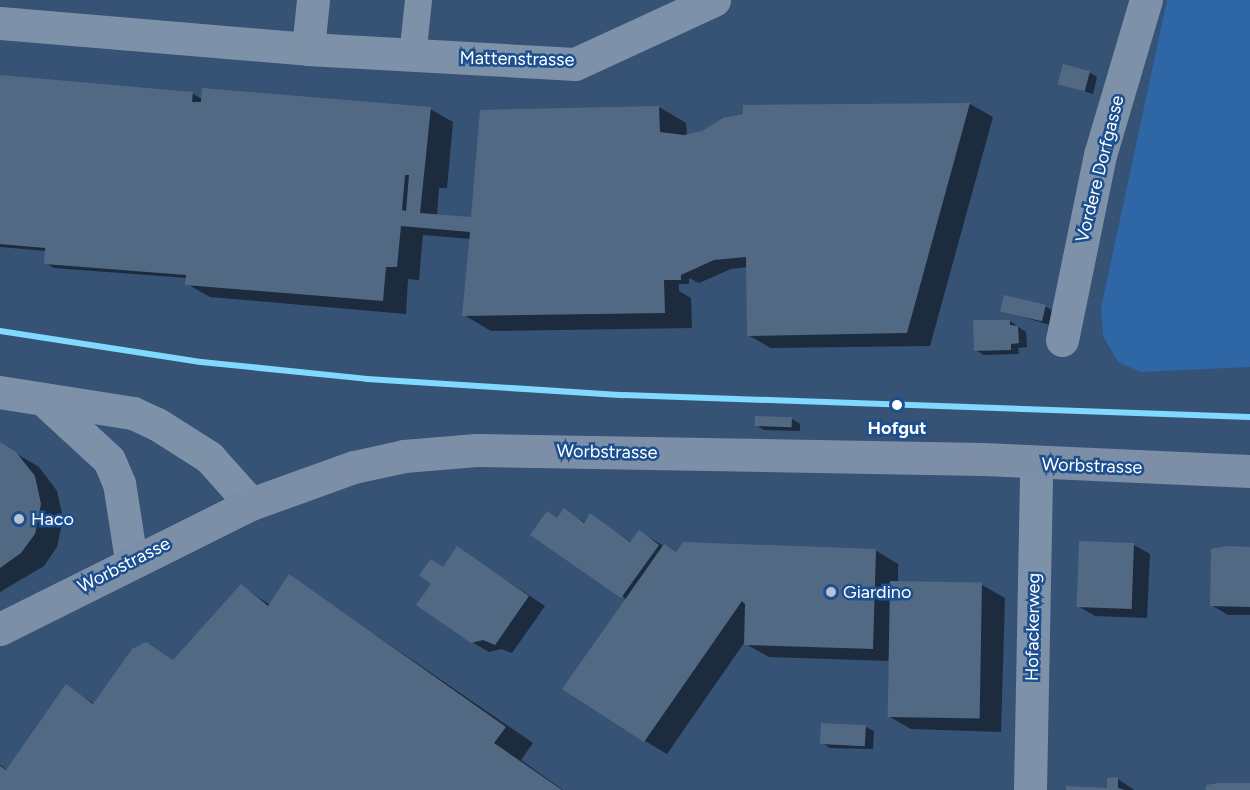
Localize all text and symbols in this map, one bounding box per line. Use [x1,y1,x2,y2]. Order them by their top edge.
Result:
street label: Mattenstrasse [459,47,575,71]
street label: Vordere Dorfgasse [1071,93,1129,245]
marker: Hofgut [888,396,906,414]
place label: Hofgut [867,417,927,439]
street label: Worbstrasse [556,440,658,464]
street label: Worbstrasse [1041,453,1143,479]
place label: Haco [31,508,74,530]
marker: Haco [12,512,26,526]
street label: Worbstrasse [74,533,174,597]
street label: Hofackerweg [1021,573,1045,681]
place label: Giardino [843,581,911,603]
marker: Giardino [824,585,838,599]

